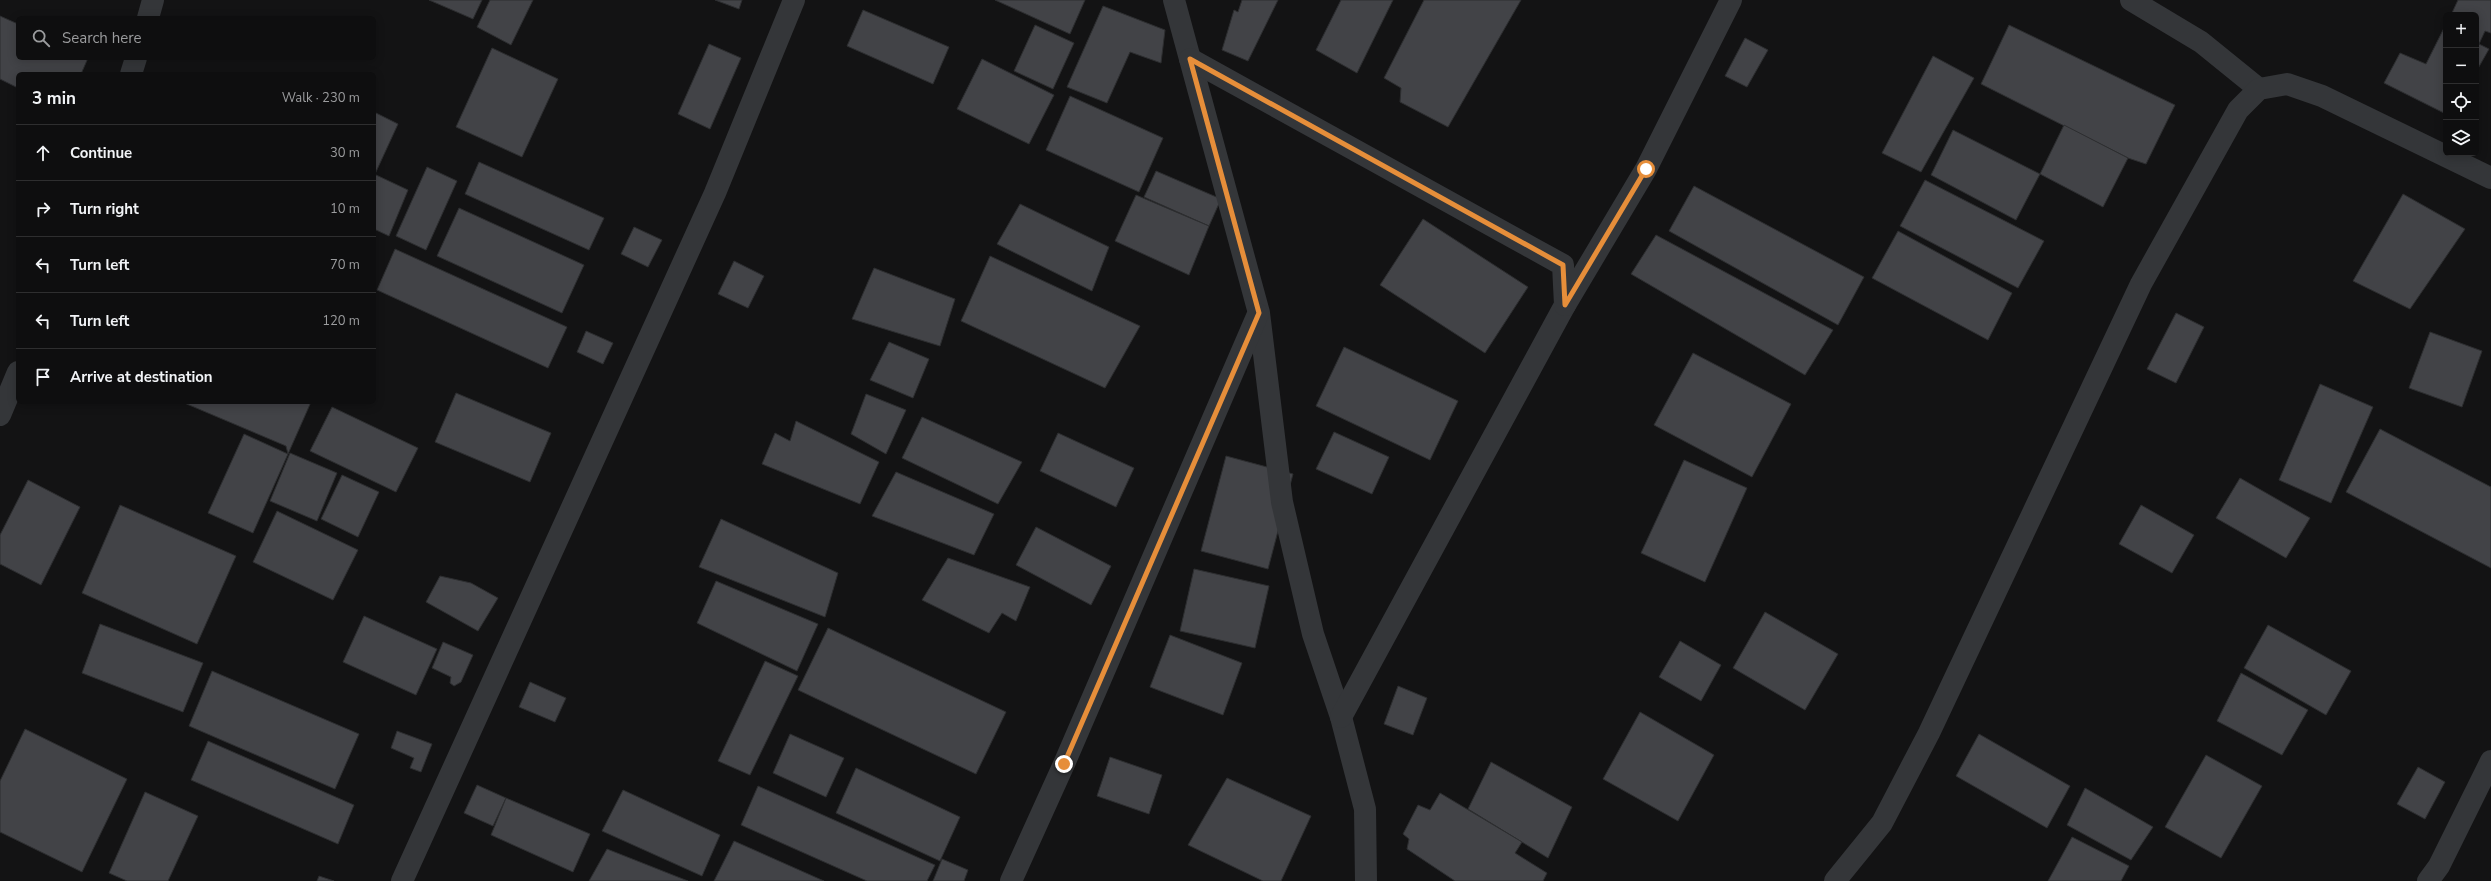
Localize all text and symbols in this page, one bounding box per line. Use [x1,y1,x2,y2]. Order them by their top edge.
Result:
map controls [2443,12,2479,156]
button: + [2443,12,2479,48]
search box [16,16,376,60]
icon: search [30,27,52,49]
text: Search here [62,28,142,48]
button: − [2443,48,2479,84]
button: locate [2443,84,2479,120]
text: 3 min [32,87,76,110]
text: Walk · 230 m [282,89,360,107]
button: layers [2443,120,2479,156]
icon: ahead [32,142,54,164]
text: Continue [70,143,132,163]
text: 30 m [330,144,360,162]
route start [1637,160,1655,178]
icon: right [32,198,54,220]
text: Turn right [70,199,139,219]
text: 10 m [330,200,360,218]
icon: left [32,254,54,276]
text: Turn left [70,255,129,275]
text: 70 m [330,256,360,274]
icon: left [32,310,54,332]
text: Turn left [70,311,129,331]
text: 120 m [322,312,360,330]
icon: arrive [32,366,54,388]
text: Arrive at destination [70,367,213,387]
route end [1055,755,1073,773]

